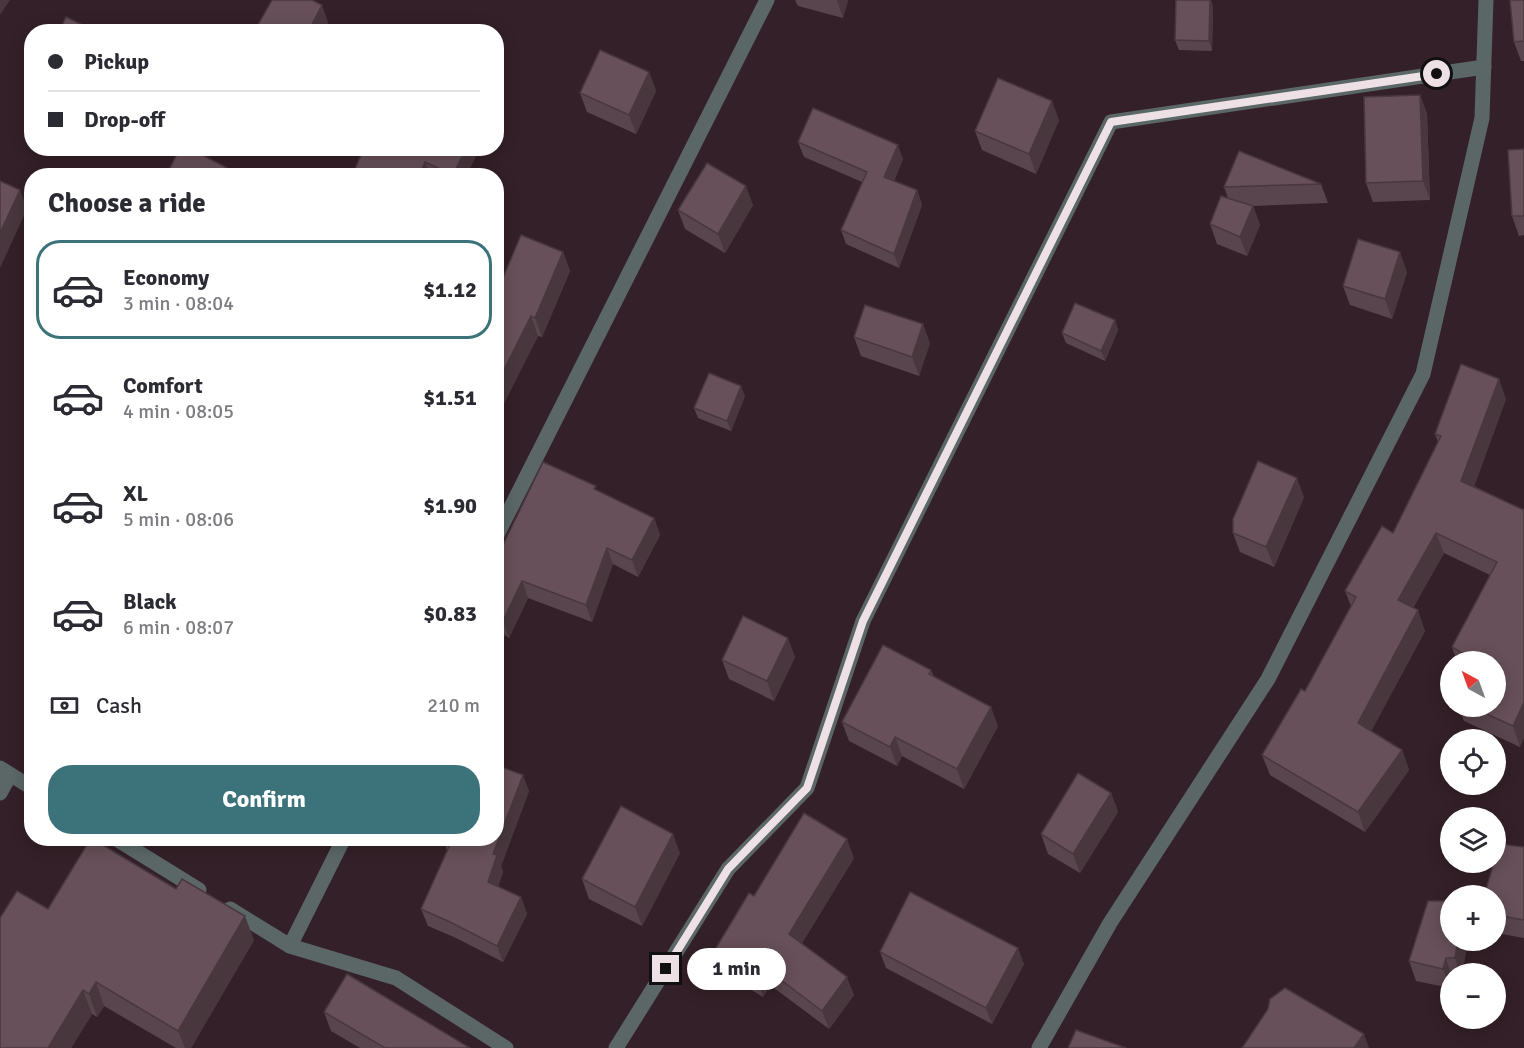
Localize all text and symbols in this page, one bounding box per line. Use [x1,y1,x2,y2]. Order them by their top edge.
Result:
text: Pickup [84,48,149,75]
route start [1423,60,1450,87]
text: Drop-off [84,106,165,133]
text: Choose a ride [48,187,206,220]
icon: car [51,263,105,317]
text: Economy [123,264,209,291]
text: $1.12 [423,276,477,303]
text: 3 min · 08:04 [123,291,234,316]
icon: car [51,371,105,425]
text: Comfort [123,372,203,399]
text: $1.51 [423,384,477,411]
text: 4 min · 08:05 [123,399,234,424]
icon: car [51,479,105,533]
text: XL [123,480,148,507]
text: $1.90 [423,492,477,519]
text: 5 min · 08:06 [123,507,234,532]
icon: car [51,587,105,641]
text: Black [123,588,177,615]
text: $0.83 [423,600,477,627]
text: 6 min · 08:07 [123,615,234,640]
north arrow [1440,651,1506,717]
map controls [1440,651,1506,1029]
icon: cash [48,689,81,722]
text: Cash [96,692,142,719]
text: 210 m [427,693,480,718]
button: locate [1440,729,1506,795]
button: Confirm [48,765,480,834]
button: layers [1440,807,1506,873]
button: + [1440,885,1506,951]
callout: 1 min [687,948,786,990]
route end [652,955,679,982]
text: 1 min [712,956,761,981]
button: − [1440,963,1506,1029]

